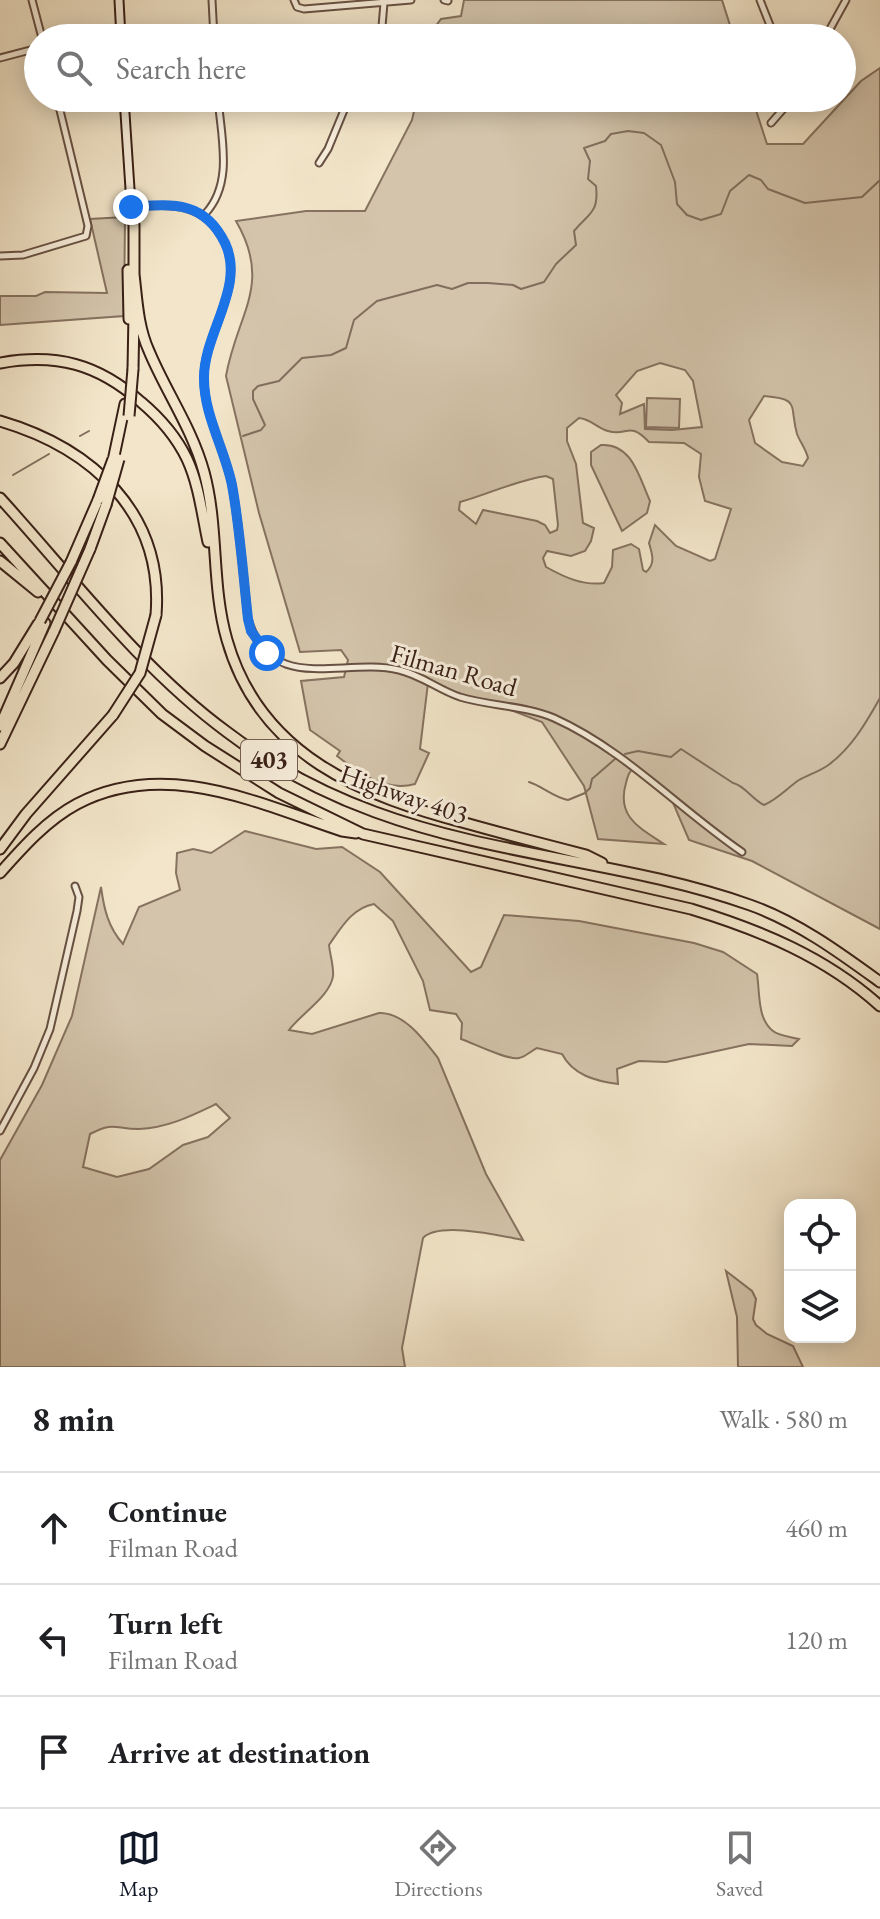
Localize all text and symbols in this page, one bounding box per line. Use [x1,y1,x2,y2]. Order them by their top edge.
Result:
search box [24,24,856,112]
icon: search [52,46,96,90]
text: Search here [116,49,246,88]
route end [113,189,149,225]
route start [249,635,285,671]
street label: Filman Road [387,636,522,704]
road number: 403 [241,740,297,780]
street label: Highway 403 [336,756,472,832]
map controls [784,1199,856,1343]
button: locate [784,1199,856,1271]
button: layers [784,1271,856,1343]
text: 8 min [32,1397,115,1441]
text: Walk · 580 m [720,1402,848,1436]
text: Continue [108,1492,227,1531]
icon: ahead [32,1506,76,1550]
text: 460 m [785,1511,848,1545]
text: Filman Road [108,1531,238,1565]
text: Turn left [108,1604,222,1643]
icon: left [32,1618,76,1662]
text: 120 m [785,1623,848,1657]
text: Filman Road [108,1643,238,1677]
icon: arrive [32,1730,76,1774]
text: Arrive at destination [108,1733,370,1772]
tab: Map [117,1826,161,1903]
tab: Directions [394,1826,483,1903]
tab: Saved [716,1826,763,1903]

